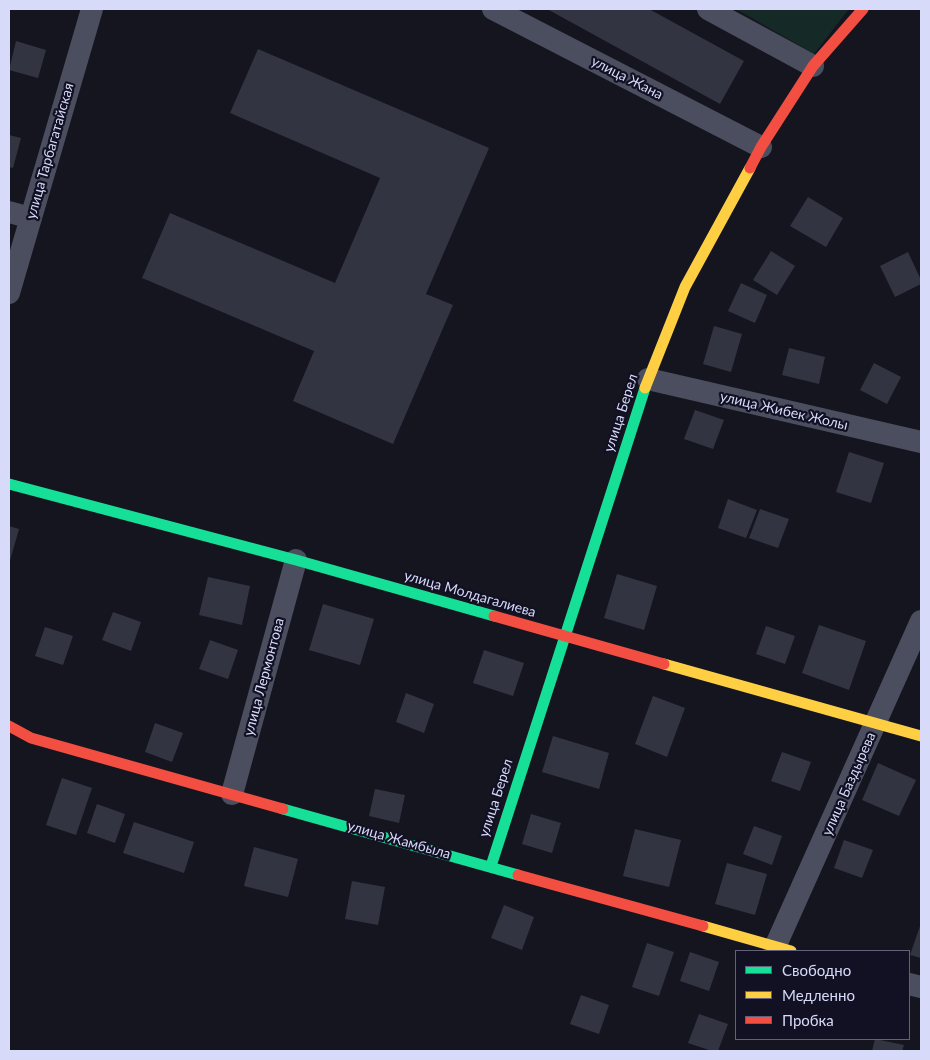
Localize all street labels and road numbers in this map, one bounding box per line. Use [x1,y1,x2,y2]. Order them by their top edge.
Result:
street label: улица Жана [588,53,666,103]
street label: улица Тарбагатайская [23,81,77,221]
street label: улица Берел [600,372,642,454]
street label: улица Жибек Жолы [718,388,850,434]
street label: улица Молдагалиева [402,567,538,621]
street label: улица Лермонтова [240,616,288,738]
street label: улица Баздырева [819,730,879,838]
street label: улица Берел [475,757,517,839]
street label: улица Жамбыла [345,817,453,863]

